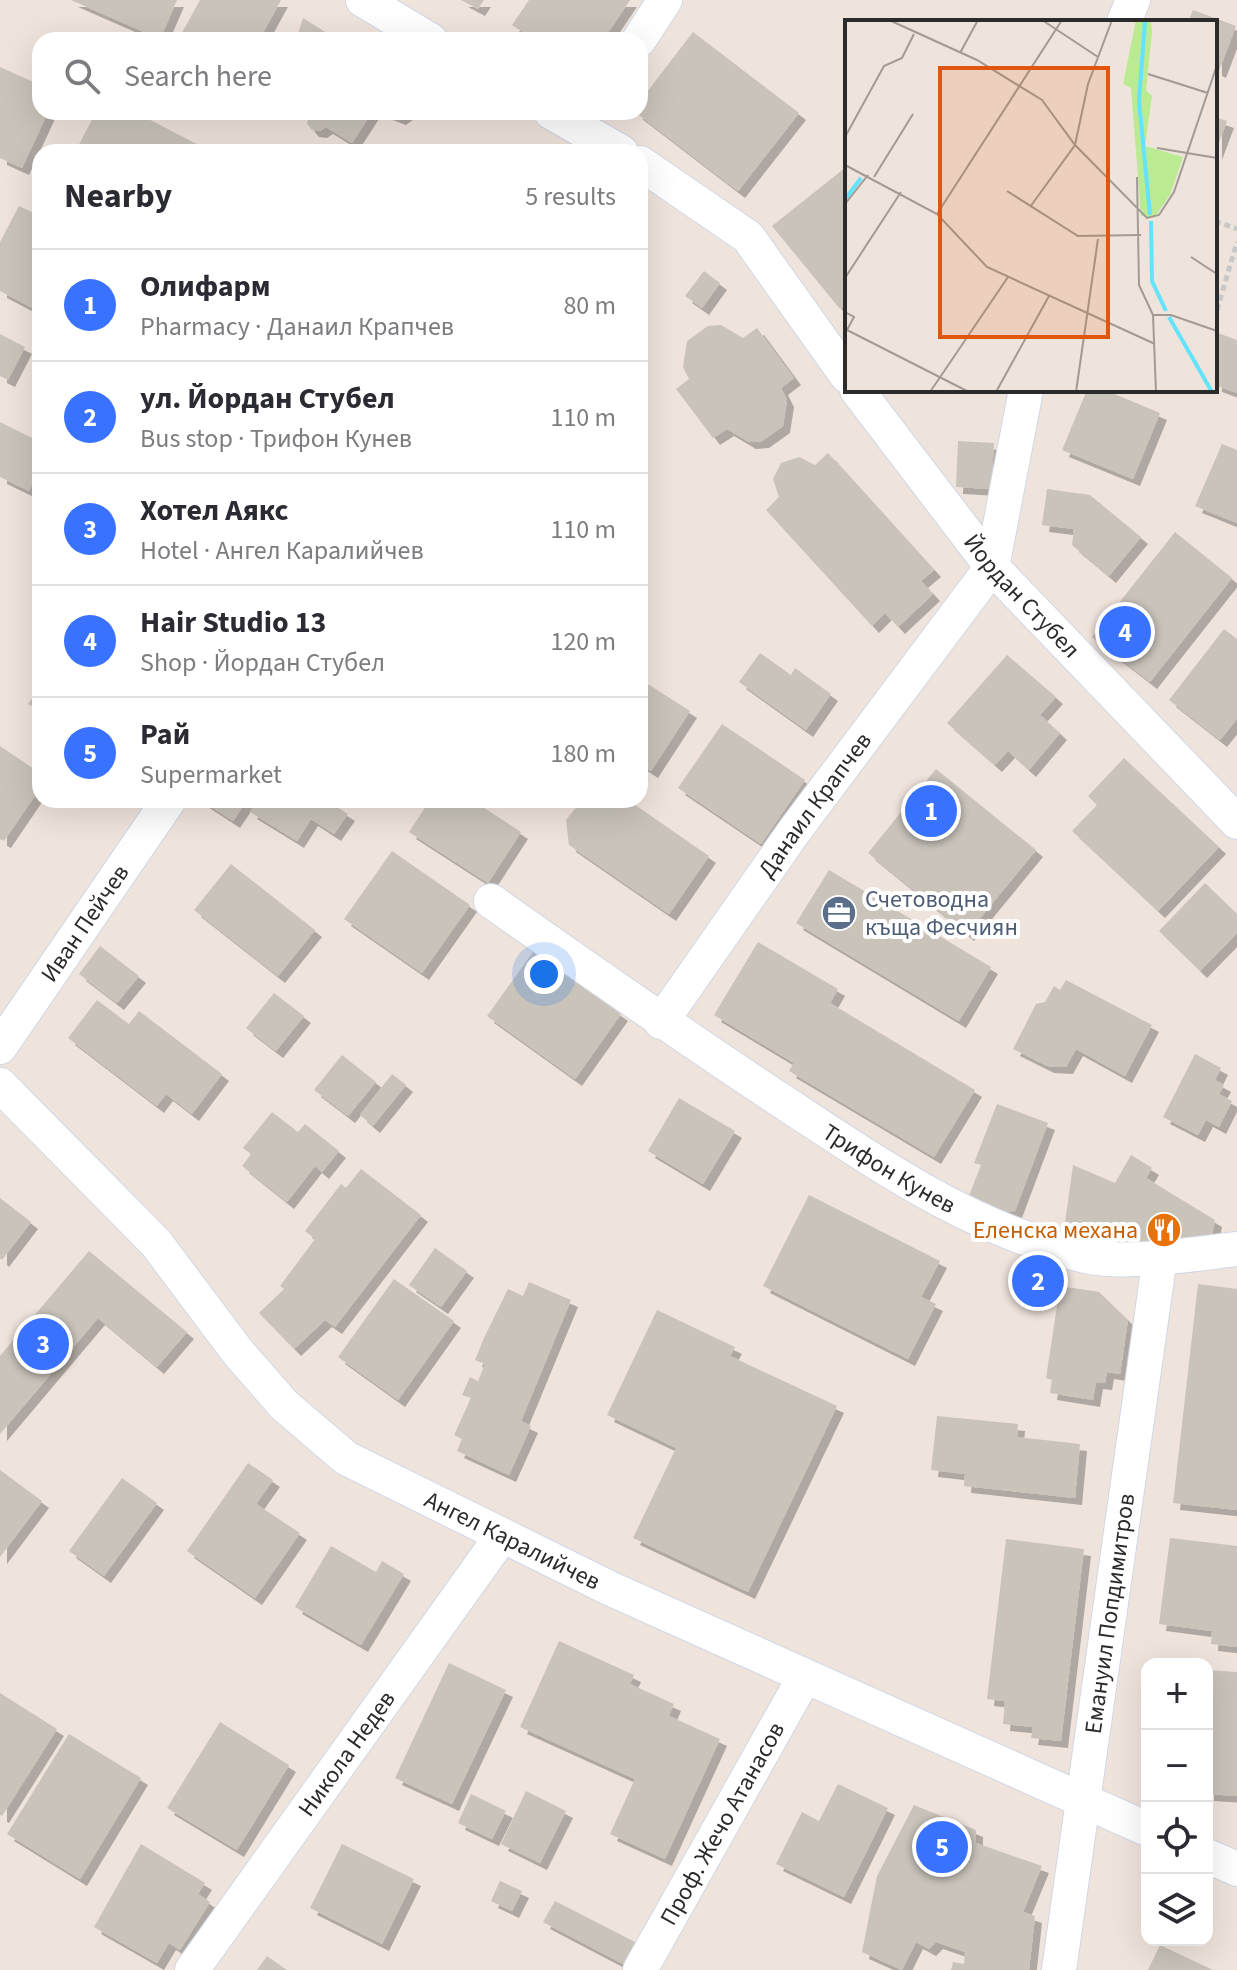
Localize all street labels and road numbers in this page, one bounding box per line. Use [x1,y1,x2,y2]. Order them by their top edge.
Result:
street label: Йордан Стубел [955,527,1088,666]
street label: Данаил Крапчев [750,725,880,885]
street label: Иван Пейчев [32,858,138,989]
street label: Трифон Кунев [815,1115,962,1223]
street label: Ангел Каралийчев [418,1482,606,1599]
street label: Емануил Попдимитров [1076,1491,1144,1736]
street label: Никола Недев [290,1683,404,1824]
street label: Проф. Жечо Атанасов [651,1716,794,1932]

